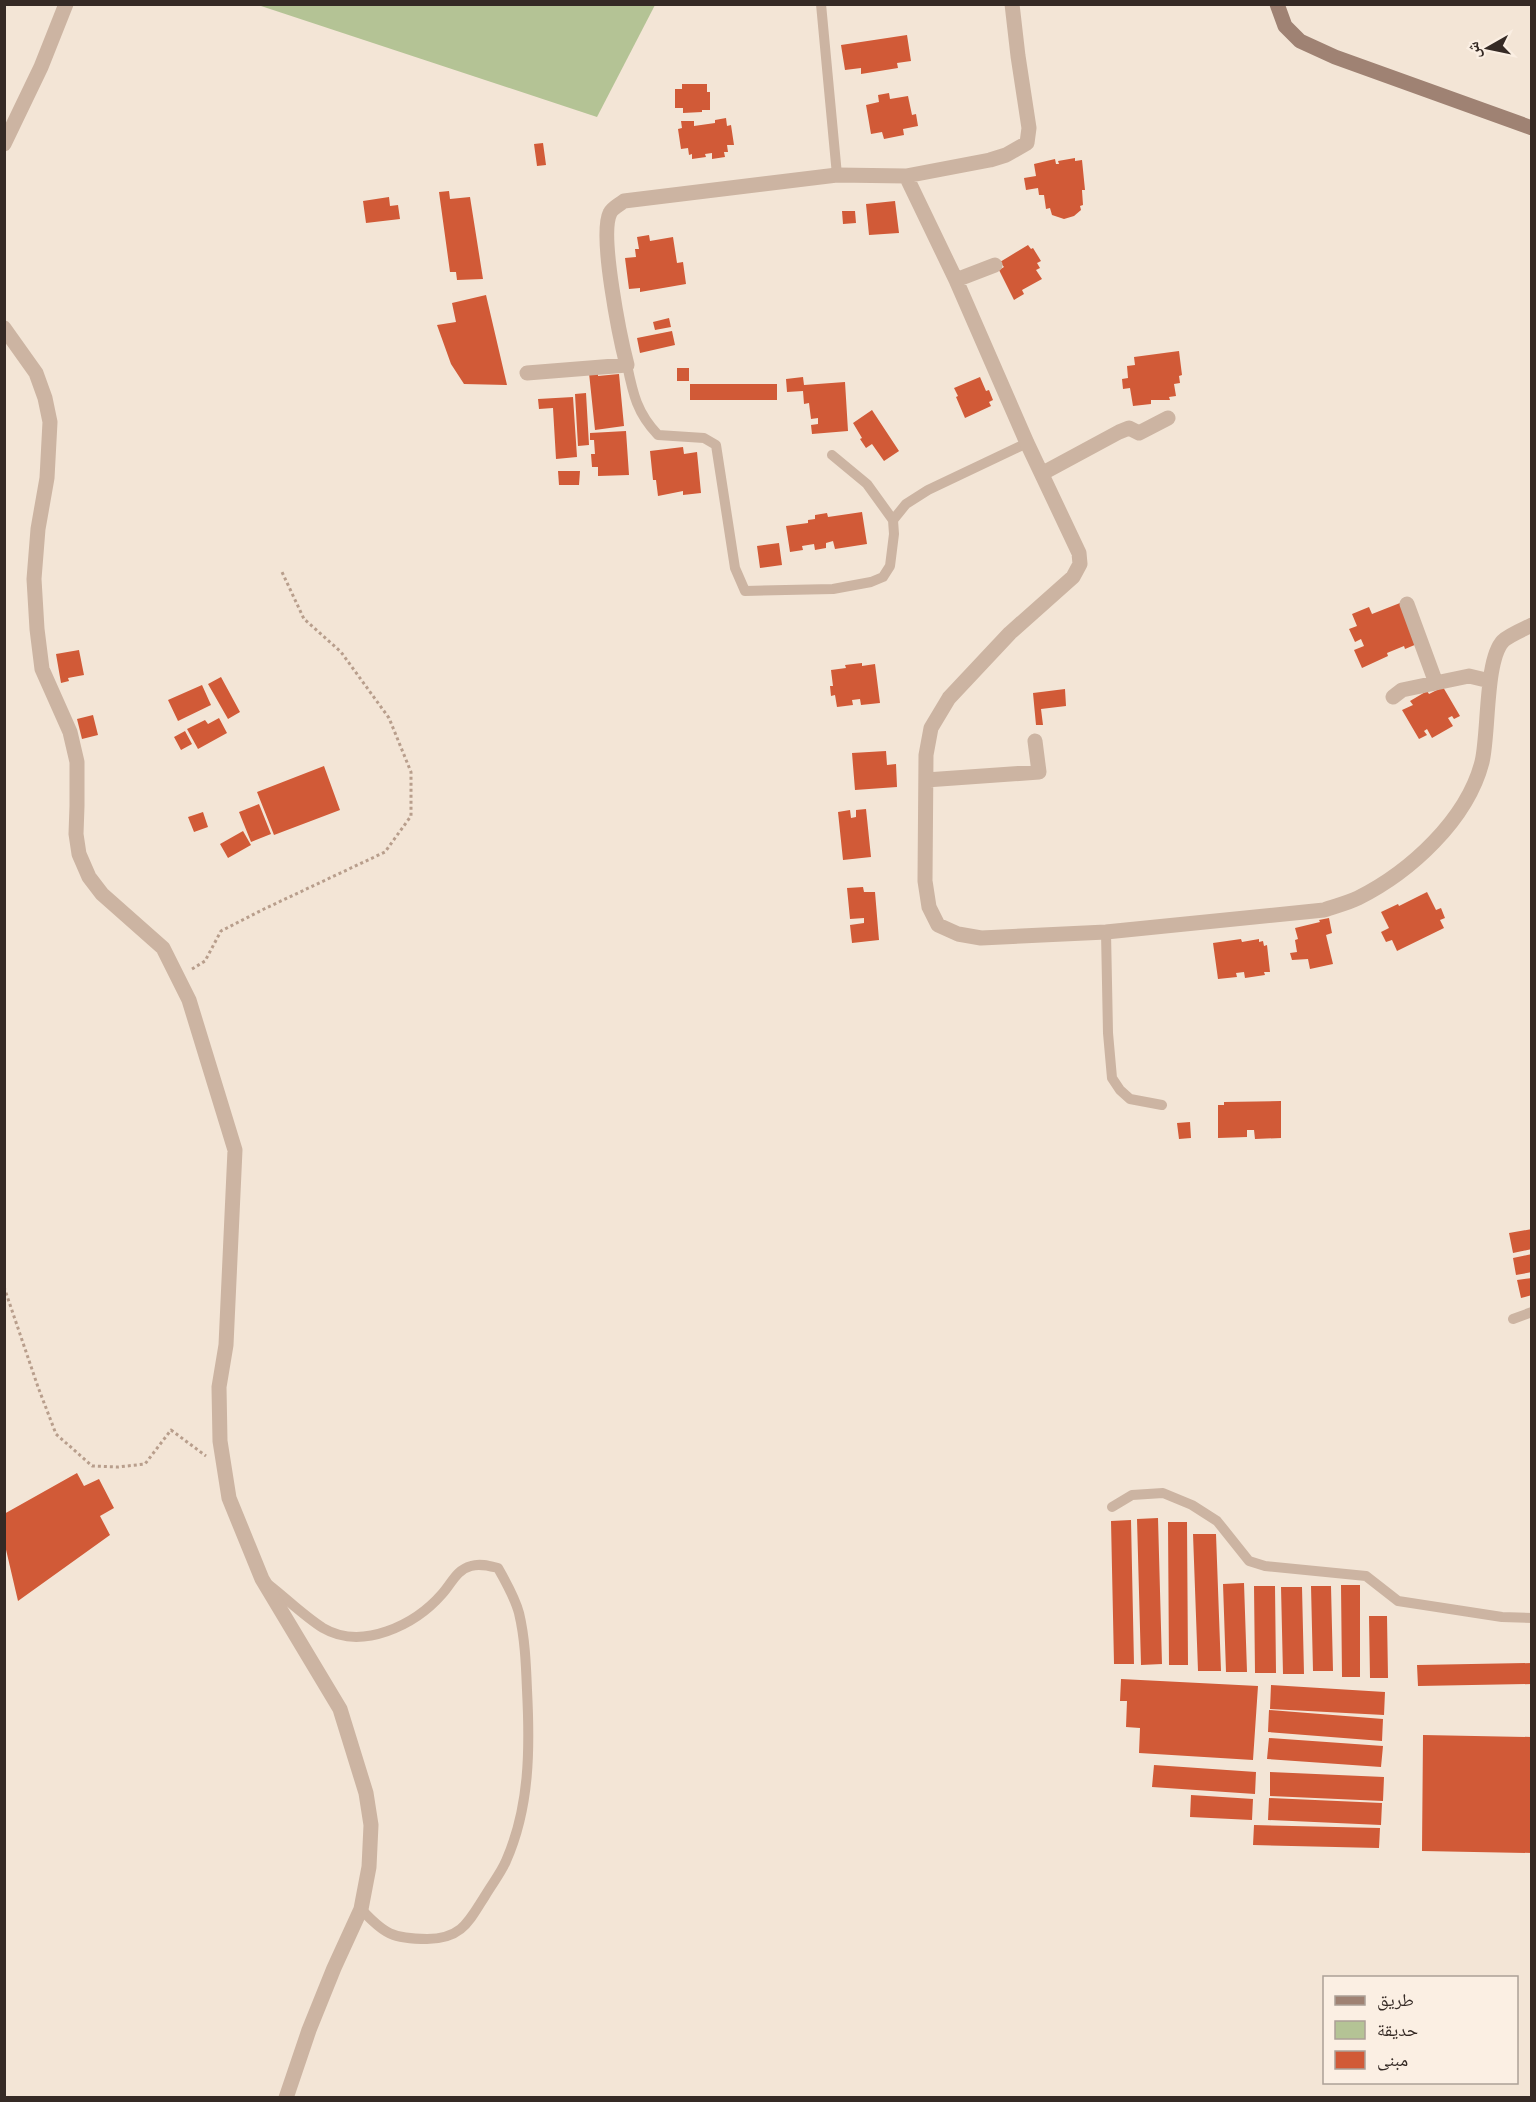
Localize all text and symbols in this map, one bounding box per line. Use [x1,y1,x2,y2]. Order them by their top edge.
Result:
north arrow [1458,18,1518,78]
text: ش [1460,40,1486,61]
legend [1323,1976,1518,2084]
text: طريق [1377,1986,1414,2013]
text: حديقة [1377,2016,1418,2043]
text: مبنى [1377,2046,1408,2073]

